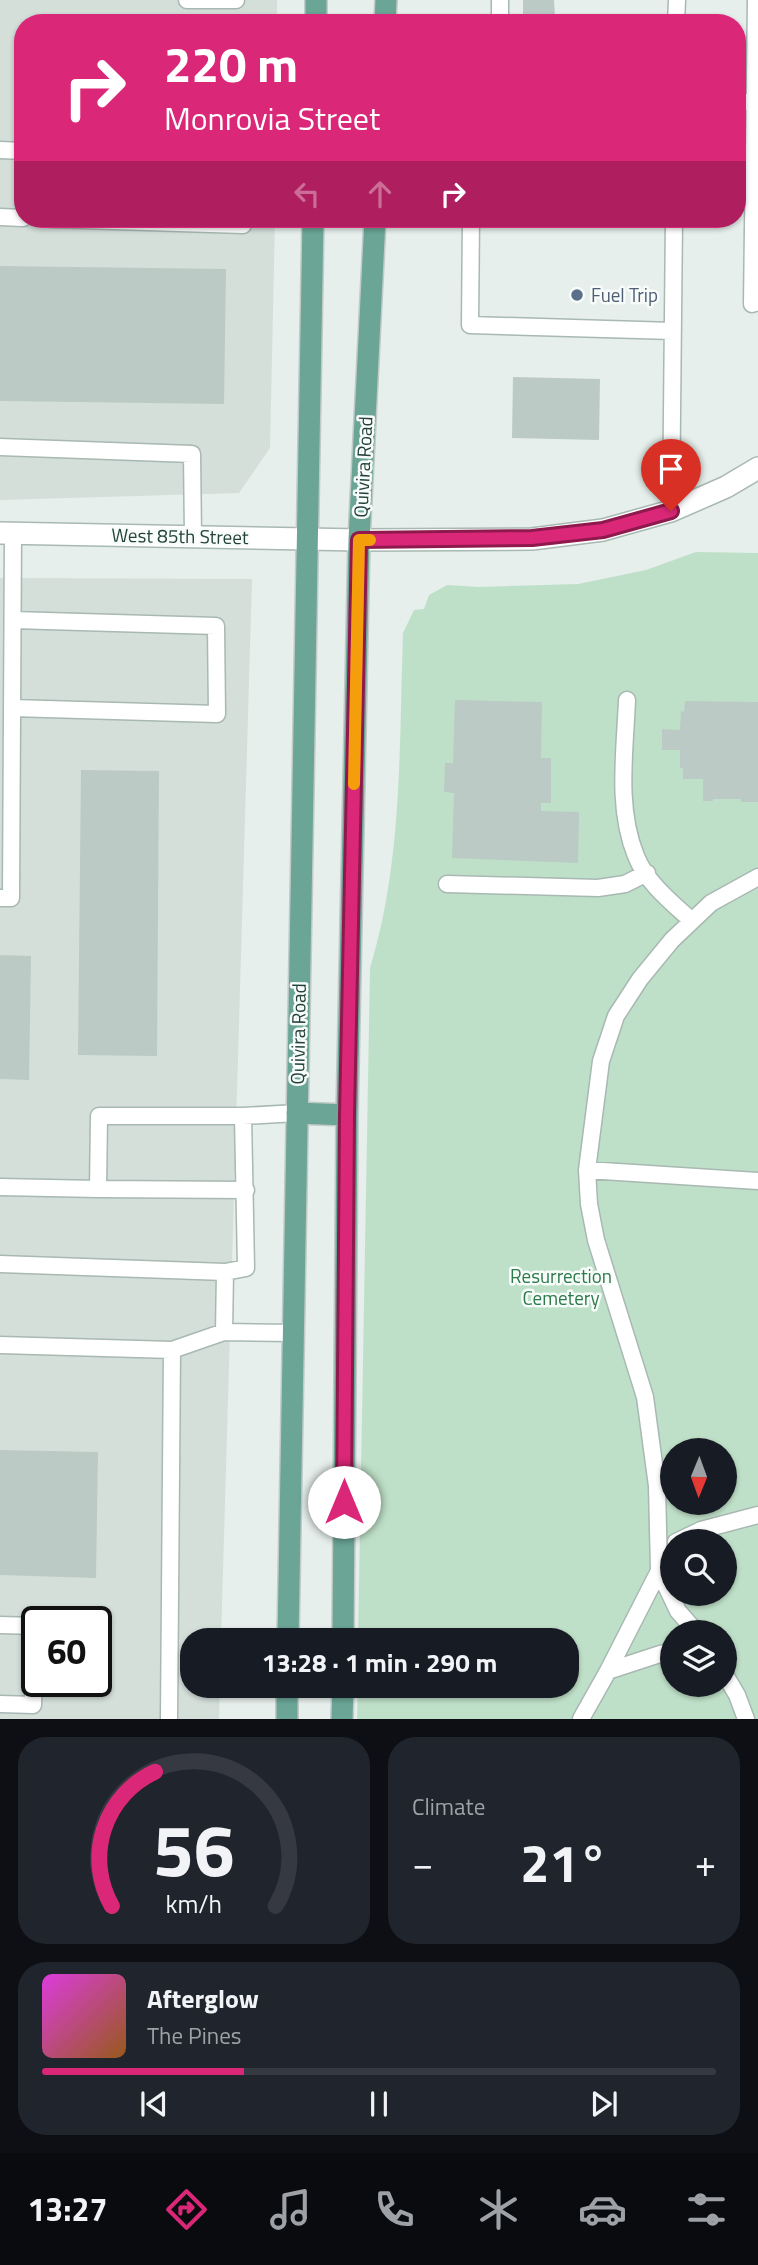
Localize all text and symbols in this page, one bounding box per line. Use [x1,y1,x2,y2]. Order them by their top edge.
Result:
text: 220 m [164,26,298,101]
icon: right [49,42,140,133]
text: Monrovia Street [164,94,380,142]
icon: left [288,175,326,213]
icon: ahead [361,175,399,213]
icon: right [434,175,472,213]
place label: Fuel Trip [591,280,658,309]
marker: Fuel Trip [569,287,585,303]
street label: Quivira Road [345,416,380,518]
pin [641,439,701,511]
icon: arrive [652,450,690,488]
street label: West 85th Street [111,520,249,551]
street label: Quivira Road [282,983,313,1085]
park label: Resurrection Cemetery [510,1261,612,1312]
north arrow [660,1438,737,1516]
map controls [660,1438,737,1697]
position arrow [307,1465,381,1539]
button: search [660,1529,737,1606]
speed limit sign: 60 [21,1606,112,1697]
button: layers [660,1620,737,1697]
text: 13:28 · 1 min · 290 m [262,1643,497,1682]
text: Climate [412,1789,485,1824]
text: 56 [153,1795,235,1905]
text: 21° [520,1823,608,1902]
text: − [412,1834,433,1892]
text: + [695,1834,716,1892]
text: km/h [166,1885,222,1923]
text: Afterglow [147,1979,259,2018]
text: The Pines [147,2018,241,2053]
icon: previous [135,2085,173,2123]
icon: pause [360,2085,398,2123]
icon: next [585,2085,623,2123]
text: 13:27 [27,2185,107,2233]
icon: directions [162,2185,211,2234]
icon: music [266,2185,315,2234]
icon: phone [370,2185,419,2234]
icon: climate [474,2185,523,2234]
icon: car [578,2185,627,2234]
icon: filters [682,2185,731,2234]

